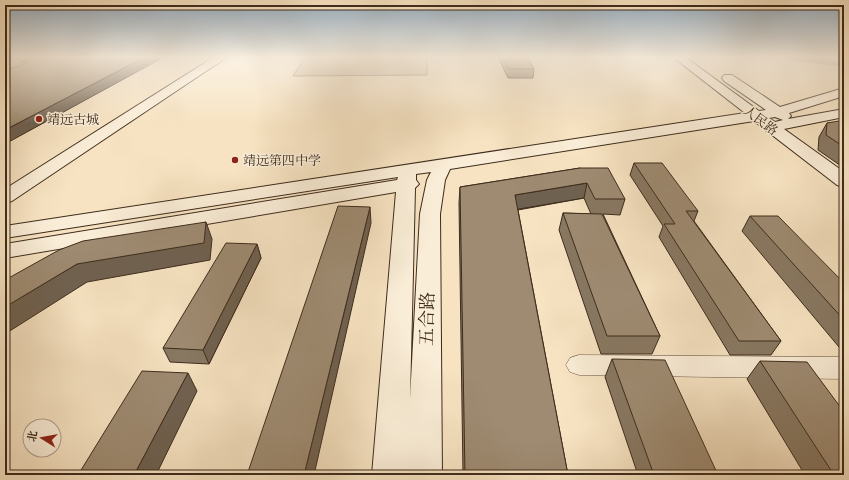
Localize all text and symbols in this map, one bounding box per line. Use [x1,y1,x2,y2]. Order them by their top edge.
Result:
street label: 人民路 [740,103,781,139]
place label: 靖远古城 [47,112,99,128]
marker: 靖远古城 [34,114,44,124]
place label: 靖远第四中学 [243,153,321,169]
marker: 靖远第四中学 [230,155,240,165]
street label: 五合路 [416,292,438,346]
north arrow [22,418,62,458]
text: 北 [25,430,40,443]

